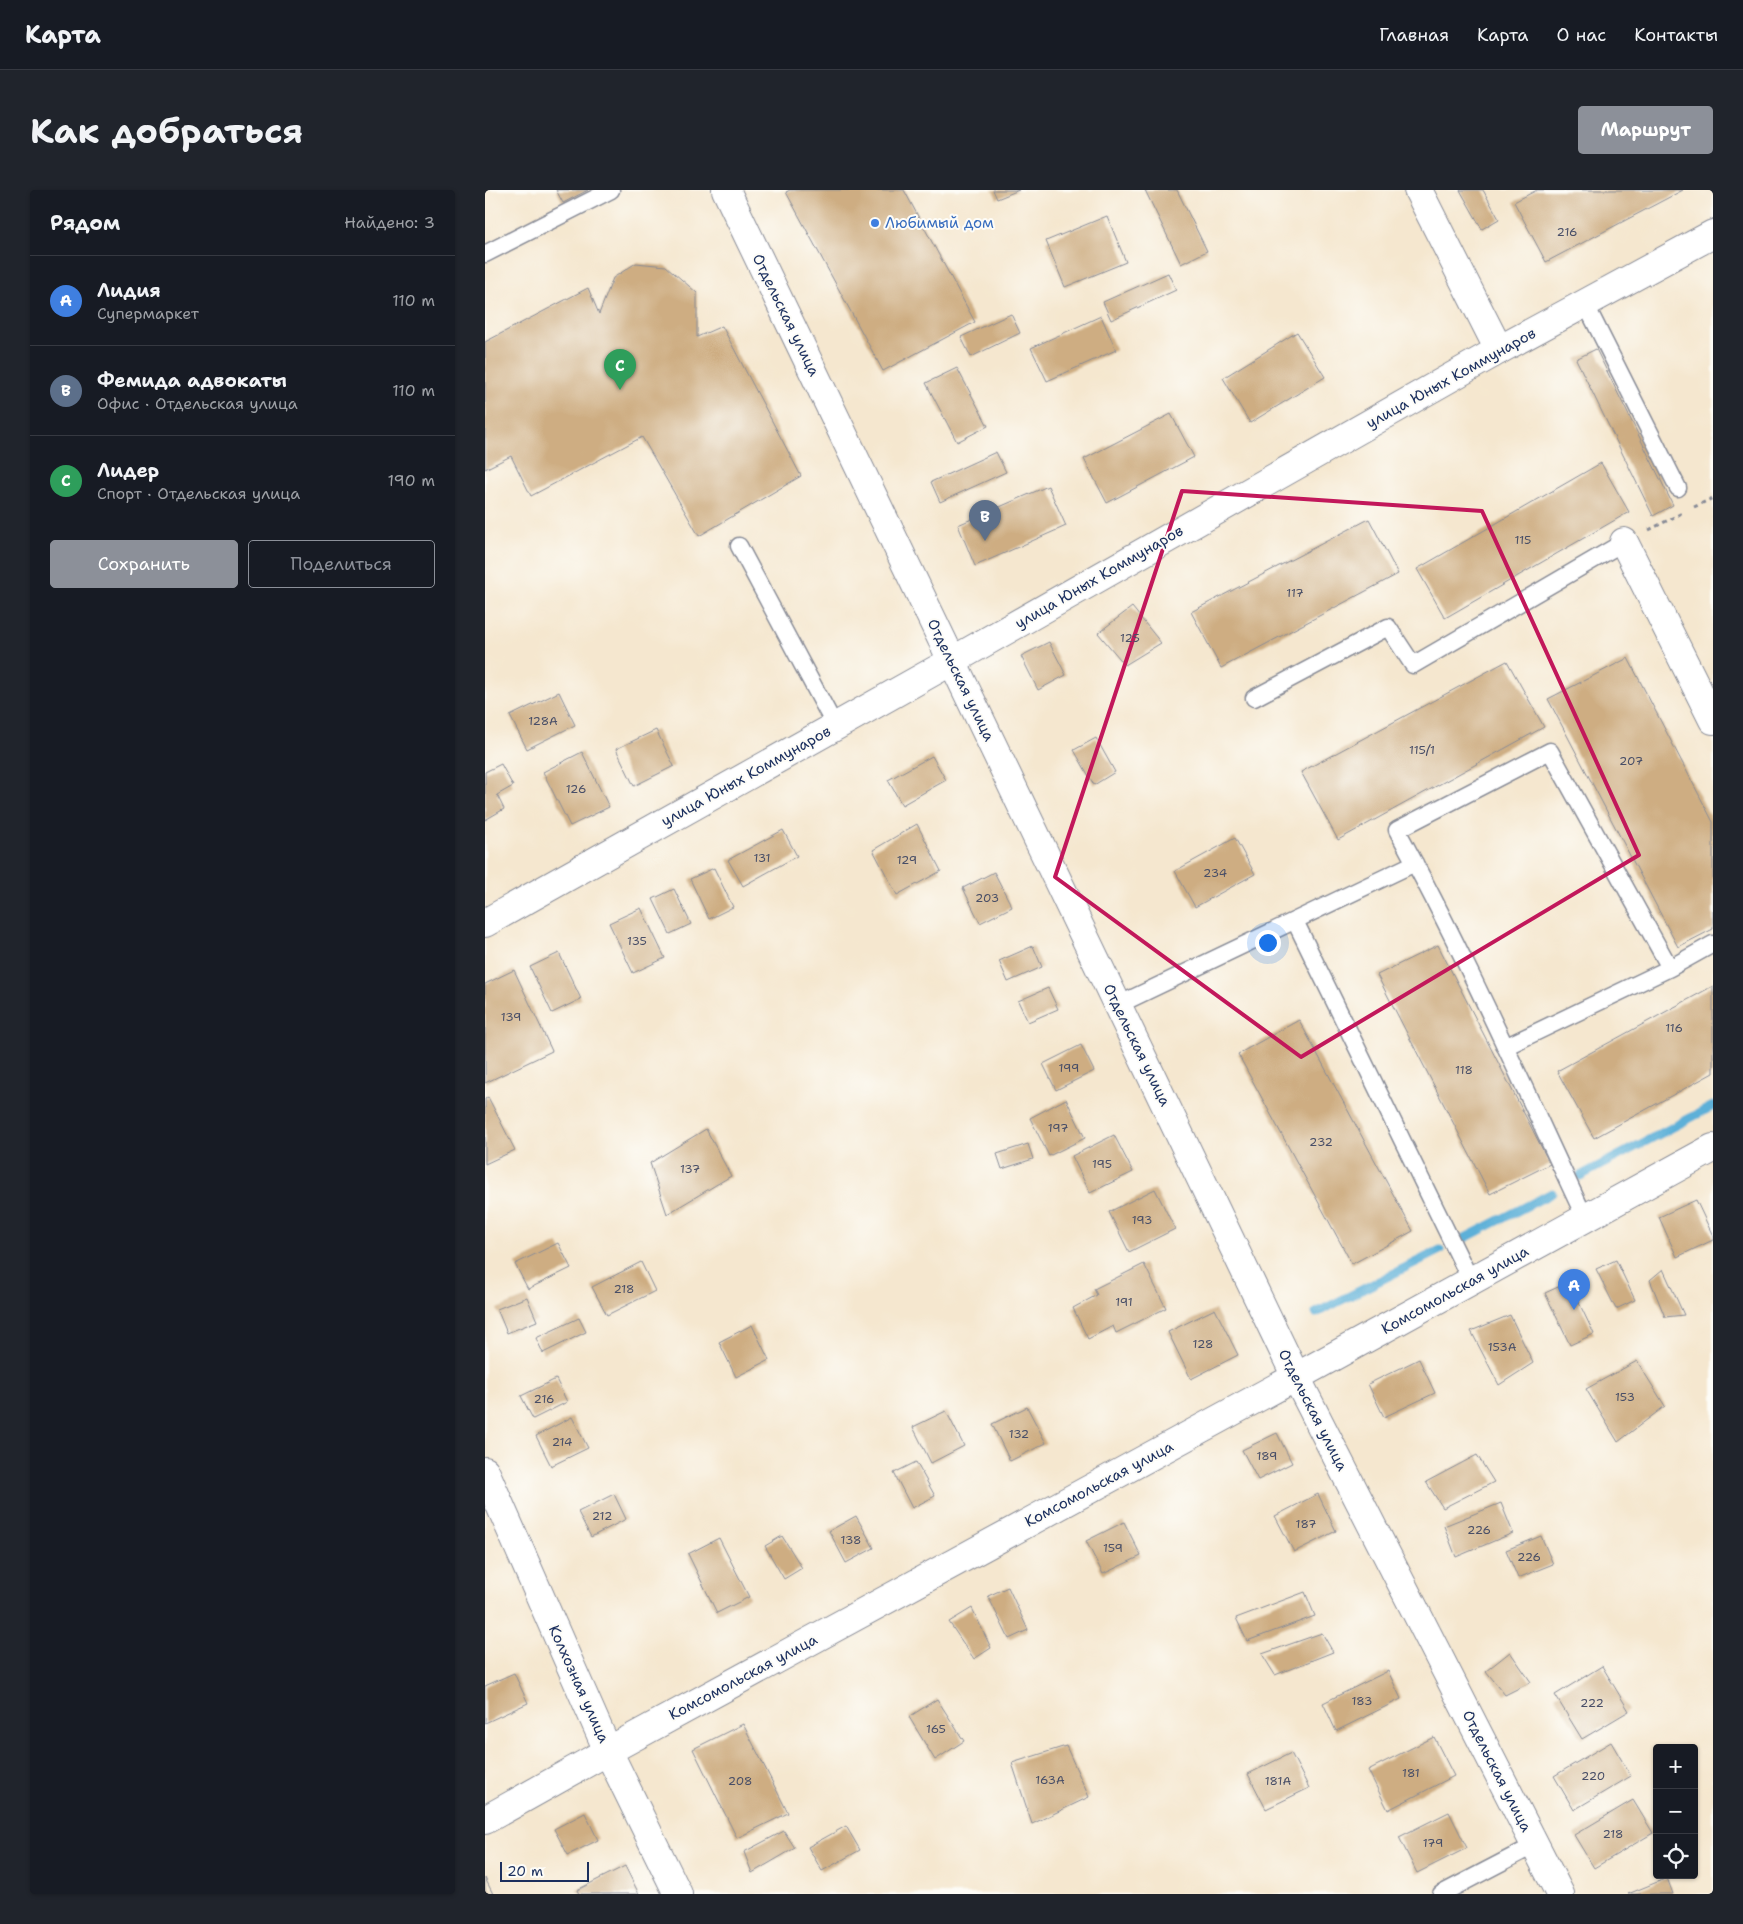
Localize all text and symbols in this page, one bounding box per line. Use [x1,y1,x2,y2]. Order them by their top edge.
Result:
text: Карта [25,19,101,51]
text: Главная [1379,23,1449,47]
text: Карта [1477,23,1529,47]
text: О нас [1557,23,1606,47]
text: Контакты [1634,23,1718,47]
button: Маршрут [1578,106,1713,154]
text: Как добраться [30,107,303,154]
text: Рядом [50,209,120,237]
text: Найдено: 3 [344,212,435,233]
place label: Любимый дом [885,213,994,233]
marker: Любимый дом [869,217,881,229]
house number: 216 [1557,224,1577,240]
street label: Отдельская улица [748,250,825,380]
text: Лидия [97,278,161,303]
text: A [60,290,72,311]
text: 110 m [392,290,435,311]
text: Супермаркет [97,303,199,324]
street label: улица Юных Коммунаров [1363,323,1539,433]
pin: C [604,349,636,390]
text: Фемида адвокаты [97,368,287,393]
text: B [61,380,71,401]
text: 110 m [392,380,435,401]
text: Офис · Отдельская улица [97,393,298,414]
text: Лидер [97,458,159,483]
text: C [61,470,71,491]
text: 190 m [388,470,435,491]
text: Спорт · Отдельская улица [97,483,300,504]
pin: B [969,500,1001,541]
street label: улица Юных Коммунаров [1011,521,1187,633]
house number: 115 [1515,532,1531,548]
button: Сохранить [50,540,238,588]
button: Поделиться [248,540,435,588]
house number: 117 [1286,585,1304,601]
street label: Отдельская улица [923,615,1000,745]
house number: 125 [1120,630,1140,646]
house number: 128А [528,713,558,729]
street label: улица Юных Коммунаров [658,721,834,831]
house number: 115/1 [1409,742,1435,758]
house number: 207 [1619,753,1643,769]
house number: 126 [566,781,586,797]
house number: 131 [753,850,771,866]
house number: 129 [897,852,917,868]
house number: 234 [1203,865,1227,881]
house number: 203 [975,890,999,906]
your location [1255,930,1281,956]
house number: 135 [627,933,647,949]
street label: Отдельская улица [1099,980,1176,1110]
house number: 139 [501,1009,521,1025]
house number: 116 [1665,1020,1683,1036]
house number: 199 [1059,1060,1079,1076]
house number: 118 [1455,1062,1473,1078]
house number: 197 [1048,1120,1068,1136]
house number: 232 [1309,1134,1333,1150]
house number: 195 [1092,1156,1112,1172]
house number: 137 [680,1161,700,1177]
house number: 193 [1132,1212,1152,1228]
street label: Комсомольская улица [1378,1241,1533,1339]
pin: A [1558,1269,1590,1310]
house number: 218 [613,1281,635,1297]
house number: 191 [1115,1294,1133,1310]
house number: 128 [1193,1336,1213,1352]
house number: 153А [1488,1339,1517,1355]
street label: Отдельская улица [1274,1346,1353,1475]
house number: 153 [1615,1389,1635,1405]
house number: 216 [534,1391,554,1407]
house number: 132 [1009,1426,1029,1442]
house number: 214 [552,1434,572,1450]
street label: Комсомольская улица [1021,1436,1177,1532]
house number: 189 [1256,1448,1278,1464]
house number: 212 [592,1508,612,1524]
house number: 187 [1296,1516,1316,1532]
house number: 226 [1467,1522,1491,1538]
house number: 138 [841,1532,861,1548]
house number: 159 [1103,1540,1123,1556]
house number: 226 [1517,1549,1541,1565]
street label: Колхозная улица [544,1622,614,1747]
street label: Комсомольская улица [665,1629,821,1725]
house number: 183 [1352,1693,1372,1709]
house number: 222 [1580,1695,1604,1711]
street label: Отдельская улица [1458,1707,1537,1836]
house number: 165 [926,1721,946,1737]
map controls [1653,1744,1698,1879]
button: + [1653,1744,1698,1789]
house number: 181 [1402,1765,1420,1781]
house number: 220 [1581,1768,1605,1784]
house number: 163А [1035,1772,1065,1788]
house number: 208 [728,1773,752,1789]
house number: 181А [1265,1773,1292,1789]
button: − [1653,1789,1698,1834]
house number: 218 [1602,1826,1624,1842]
button: locate [1653,1834,1698,1879]
house number: 179 [1423,1835,1443,1851]
scale bar [500,1859,589,1882]
text: 20 m [507,1862,543,1880]

